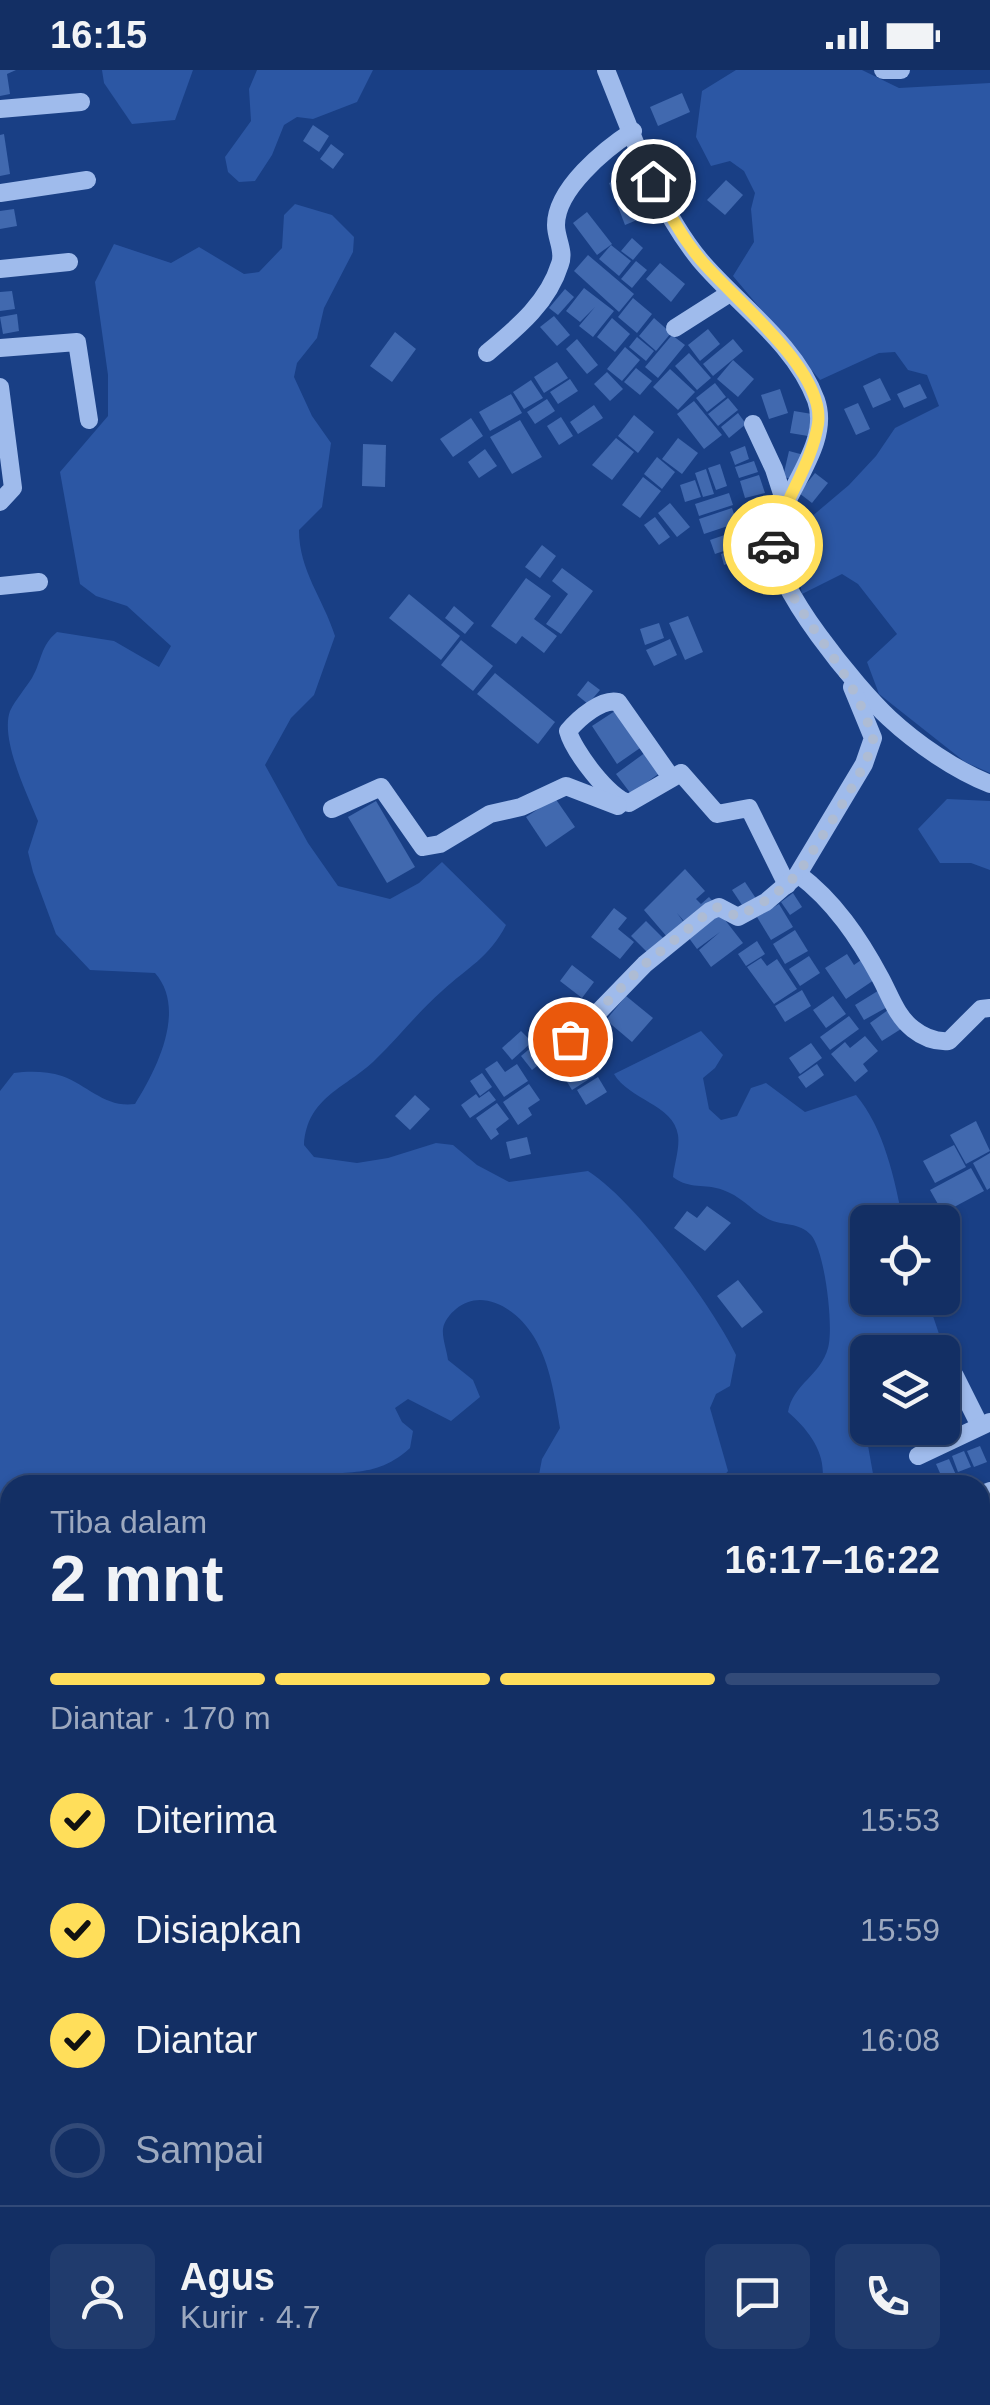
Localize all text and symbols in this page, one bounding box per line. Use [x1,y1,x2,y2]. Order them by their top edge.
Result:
text: 16:15 [50,14,147,56]
pin [611,139,696,224]
icon: home [626,154,681,209]
courier [723,495,823,595]
icon: car [746,518,801,573]
pin [528,997,613,1082]
icon: bag [543,1012,598,1067]
map controls [850,1205,960,1445]
button: locate [850,1205,960,1315]
button: layers [850,1335,960,1445]
text: Tiba dalam [50,1504,207,1540]
text: 16:17–16:22 [724,1539,940,1581]
text: 2 mnt [50,1542,223,1615]
text: Diantar · 170 m [50,1700,271,1736]
icon: check [50,1793,105,1848]
text: Diterima [135,1799,276,1841]
text: 15:53 [860,1802,940,1838]
icon: check [50,1903,105,1958]
text: Disiapkan [135,1909,302,1951]
text: 15:59 [860,1912,940,1948]
icon: check [50,2013,105,2068]
text: Diantar [135,2019,258,2061]
text: 16:08 [860,2022,940,2058]
text: Sampai [135,2129,264,2171]
button: person [50,2244,155,2349]
button: chat [705,2244,810,2349]
button: phone [835,2244,940,2349]
text: Agus [180,2256,275,2298]
text: Kurir · 4.7 [180,2299,320,2335]

